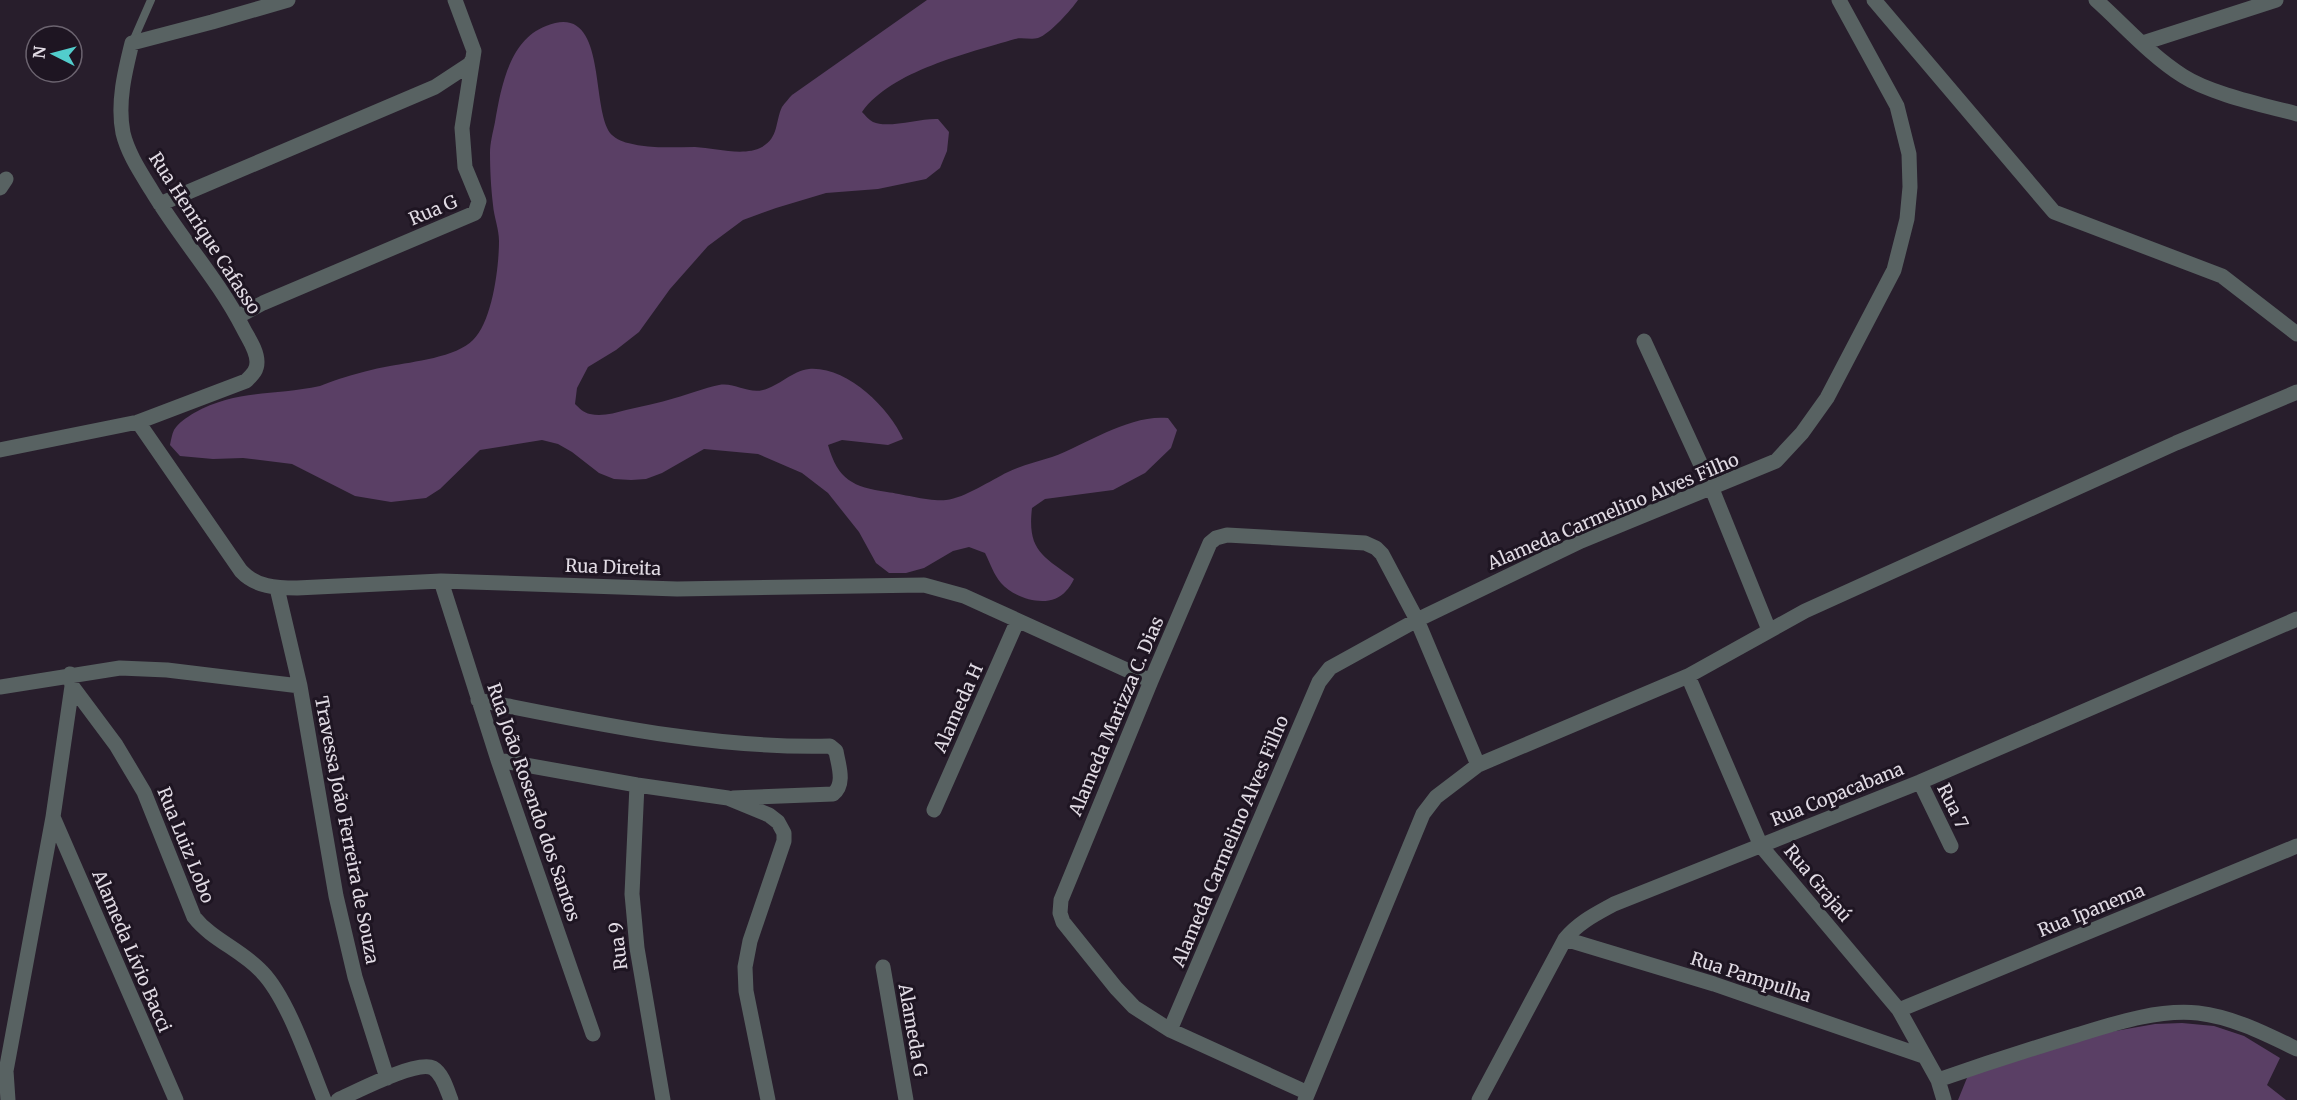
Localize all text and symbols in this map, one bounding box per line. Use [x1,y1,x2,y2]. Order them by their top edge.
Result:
north arrow [24,24,84,84]
text: N [28,45,50,60]
street label: Rua Henrique Cafasso [144,148,266,318]
street label: Rua G [405,190,461,230]
street label: Alameda Carmelino Alves Filho [1483,447,1742,575]
street label: Rua Direita [565,554,662,580]
street label: Alameda Marizza C. Dias [1063,613,1169,820]
street label: Alameda H [928,660,988,757]
street label: Rua João Rosendo dos Santos [482,680,586,924]
street label: Travessa João Ferreira de Souza [310,694,384,966]
street label: Alameda Carmelino Alves Filho [1166,712,1294,971]
street label: Rua Copacabana [1767,757,1907,831]
street label: Rua 7 [1932,780,1974,832]
street label: Rua Luiz Lobo [152,784,220,906]
street label: Rua Grajaú [1779,840,1857,926]
street label: Alameda Lívio Bacci [87,865,177,1036]
street label: Rua Ipanema [2034,878,2148,942]
street label: Rua 9 [604,921,632,971]
street label: Rua Pampulha [1688,947,1815,1007]
street label: Alameda G [893,981,932,1078]

